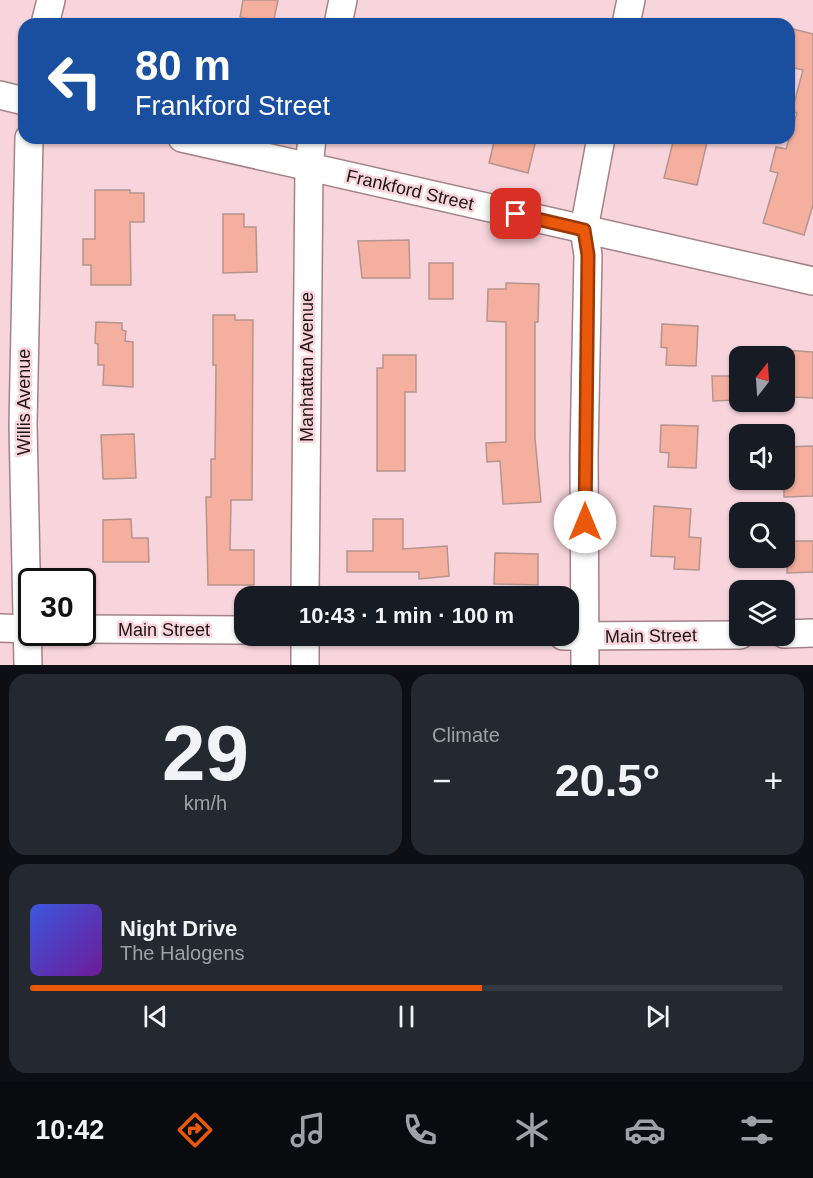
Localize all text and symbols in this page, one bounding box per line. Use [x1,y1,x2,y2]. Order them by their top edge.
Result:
icon: left [36,42,114,120]
text: 80 m [135,42,231,89]
text: Frankford Street [135,91,330,121]
street label: Frankford Street [344,166,476,214]
pin [490,188,541,239]
icon: arrive [499,197,532,230]
street label: Manhattan Avenue [297,292,317,442]
north arrow [729,346,795,412]
map controls [729,346,795,646]
street label: Willis Avenue [14,349,34,455]
button: sound [729,424,795,490]
position arrow [553,490,617,554]
button: search [729,502,795,568]
speed limit sign: 30 [18,568,96,646]
button: layers [729,580,795,646]
text: 10:43 · 1 min · 100 m [299,603,514,628]
street label: Main Street [118,620,210,640]
street label: Main Street [605,625,697,647]
text: 29 [162,709,249,797]
text: Climate [432,724,500,746]
text: 20.5° [555,755,660,806]
text: − [432,762,451,799]
text: + [764,762,783,799]
text: km/h [184,792,227,814]
text: Night Drive [120,916,237,941]
text: The Halogens [120,942,245,964]
icon: previous [139,1000,172,1033]
icon: pause [390,1000,423,1033]
icon: next [641,1000,674,1033]
icon: directions [174,1109,216,1151]
icon: music [287,1109,329,1151]
icon: phone [399,1109,441,1151]
icon: climate [511,1109,553,1151]
icon: car [624,1109,666,1151]
icon: filters [736,1109,778,1151]
text: 10:42 [35,1115,104,1145]

